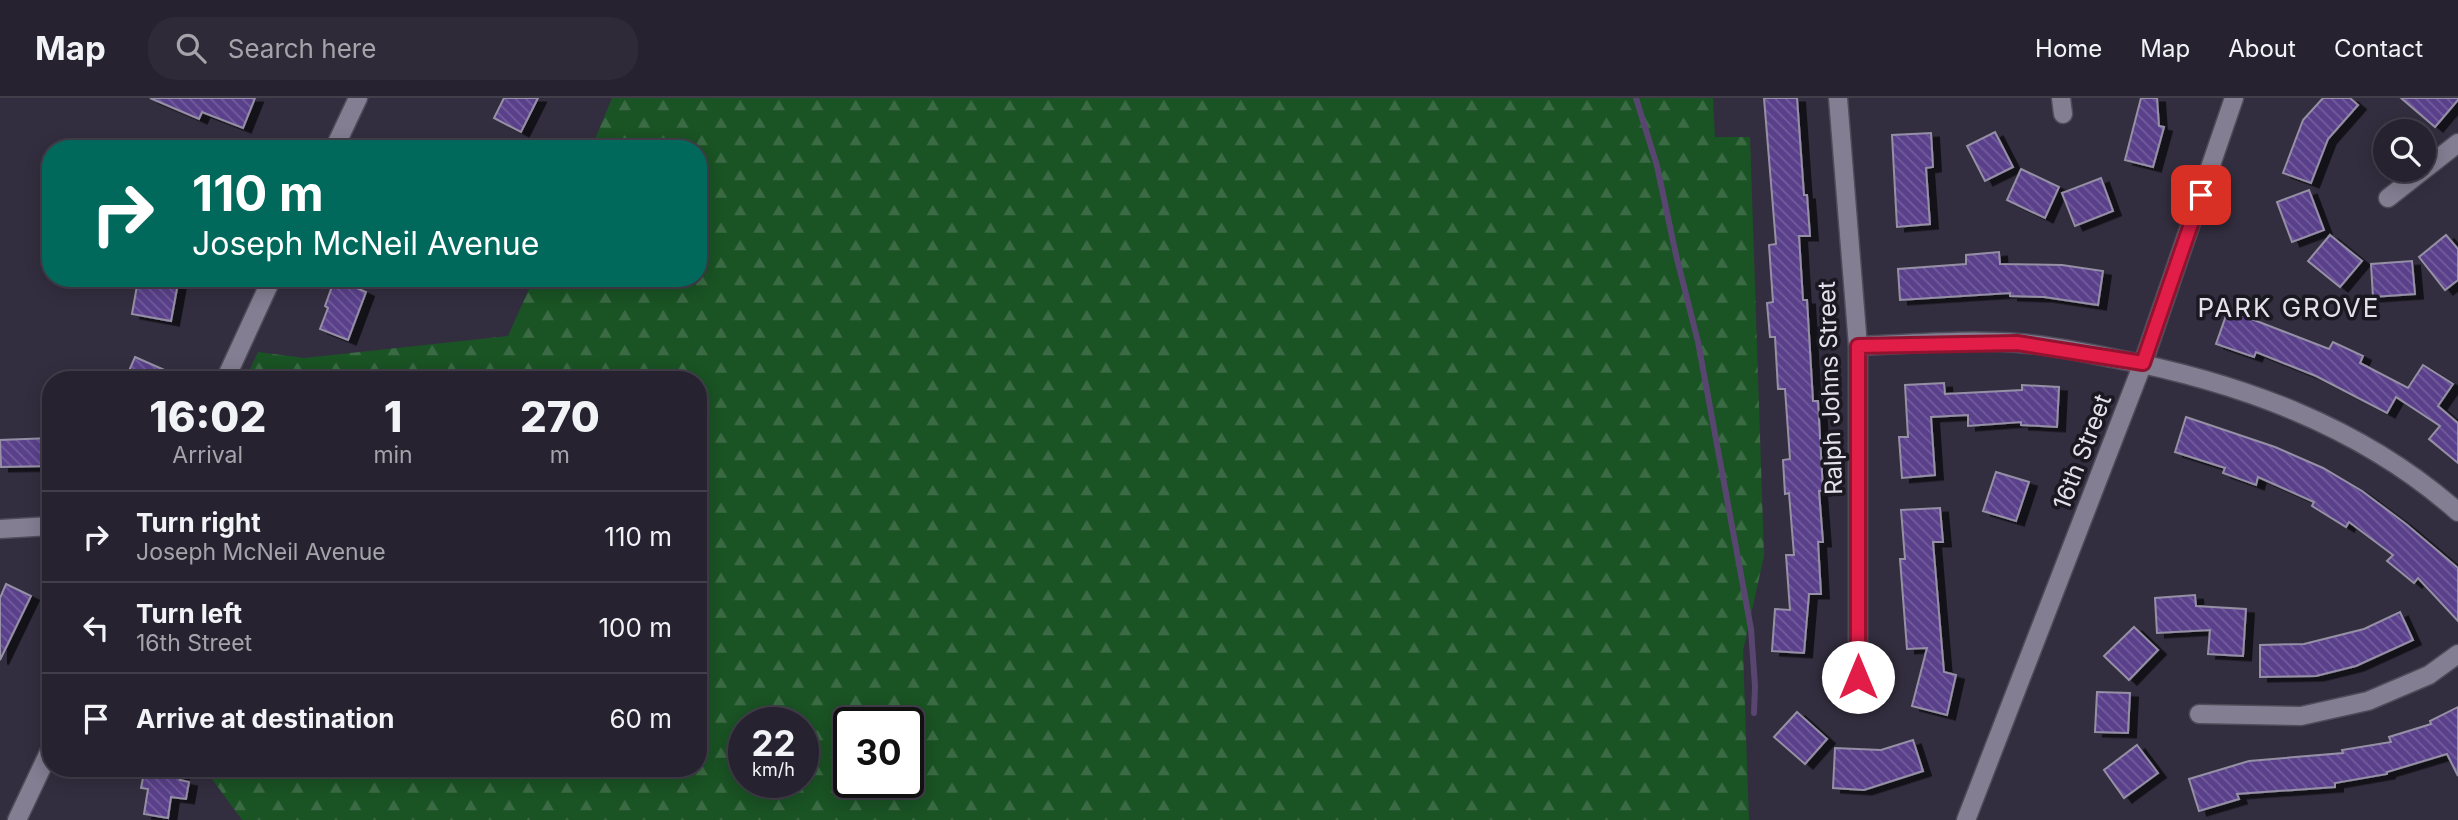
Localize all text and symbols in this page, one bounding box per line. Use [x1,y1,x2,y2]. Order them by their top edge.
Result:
search box [148,17,638,80]
text: Map [35,28,106,68]
icon: search [172,29,210,67]
text: Search here [228,33,376,64]
text: Home [2035,34,2102,63]
text: Map [2140,34,2190,63]
text: About [2228,34,2296,63]
text: Contact [2334,34,2423,63]
map controls [2373,119,2436,182]
button: search [2373,119,2436,182]
text: 110 m [192,164,324,223]
pin [2171,165,2231,225]
icon: right [77,168,168,259]
icon: arrive [2182,176,2220,214]
text: Joseph McNeil Avenue [192,224,539,263]
street label: Ralph Johns Street [1812,280,1848,495]
district label: PARK GROVE [2198,292,2380,323]
street label: 16th Street [2047,390,2117,514]
text: 16:02 [149,391,266,442]
text: 1 [384,391,402,442]
text: 270 [520,391,600,442]
text: Arrival [172,441,243,469]
text: min [373,441,413,469]
text: m [550,441,570,469]
text: Turn right [136,507,261,538]
icon: right [77,518,115,556]
text: 110 m [604,521,672,552]
text: Joseph McNeil Avenue [136,538,386,566]
text: Turn left [136,598,242,629]
icon: left [77,609,115,647]
text: 100 m [599,612,672,643]
text: 16th Street [136,629,252,657]
position arrow [1821,640,1895,714]
icon: arrive [77,700,115,738]
text: Arrive at destination [136,703,395,734]
text: 60 m [609,703,672,734]
speed limit sign: 30 [833,707,924,798]
text: 22 [751,722,796,764]
text: km/h [752,759,795,780]

